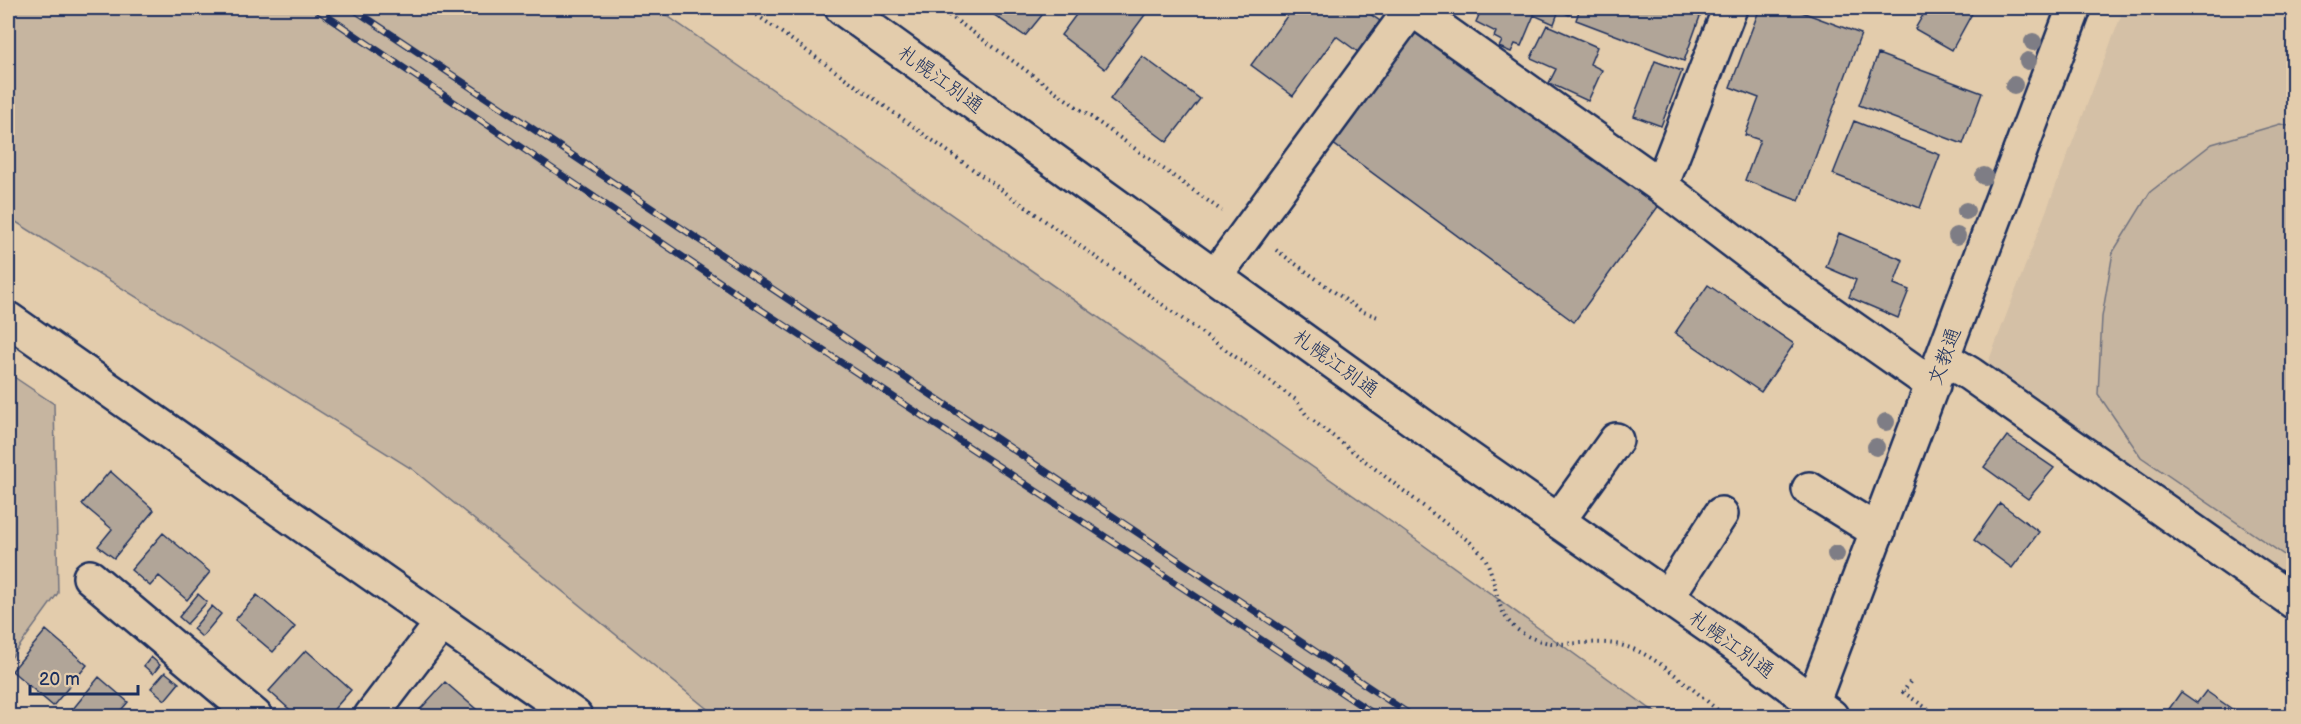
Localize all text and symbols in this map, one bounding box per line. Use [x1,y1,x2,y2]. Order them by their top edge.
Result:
street label: 札幌江別通 [893,41,988,119]
street label: 文教通 [1923,324,1966,389]
street label: 札幌江別通 [1288,325,1383,403]
street label: 札幌江別通 [1684,606,1779,684]
scale bar [30,658,138,696]
text: 20 m [39,669,80,690]

